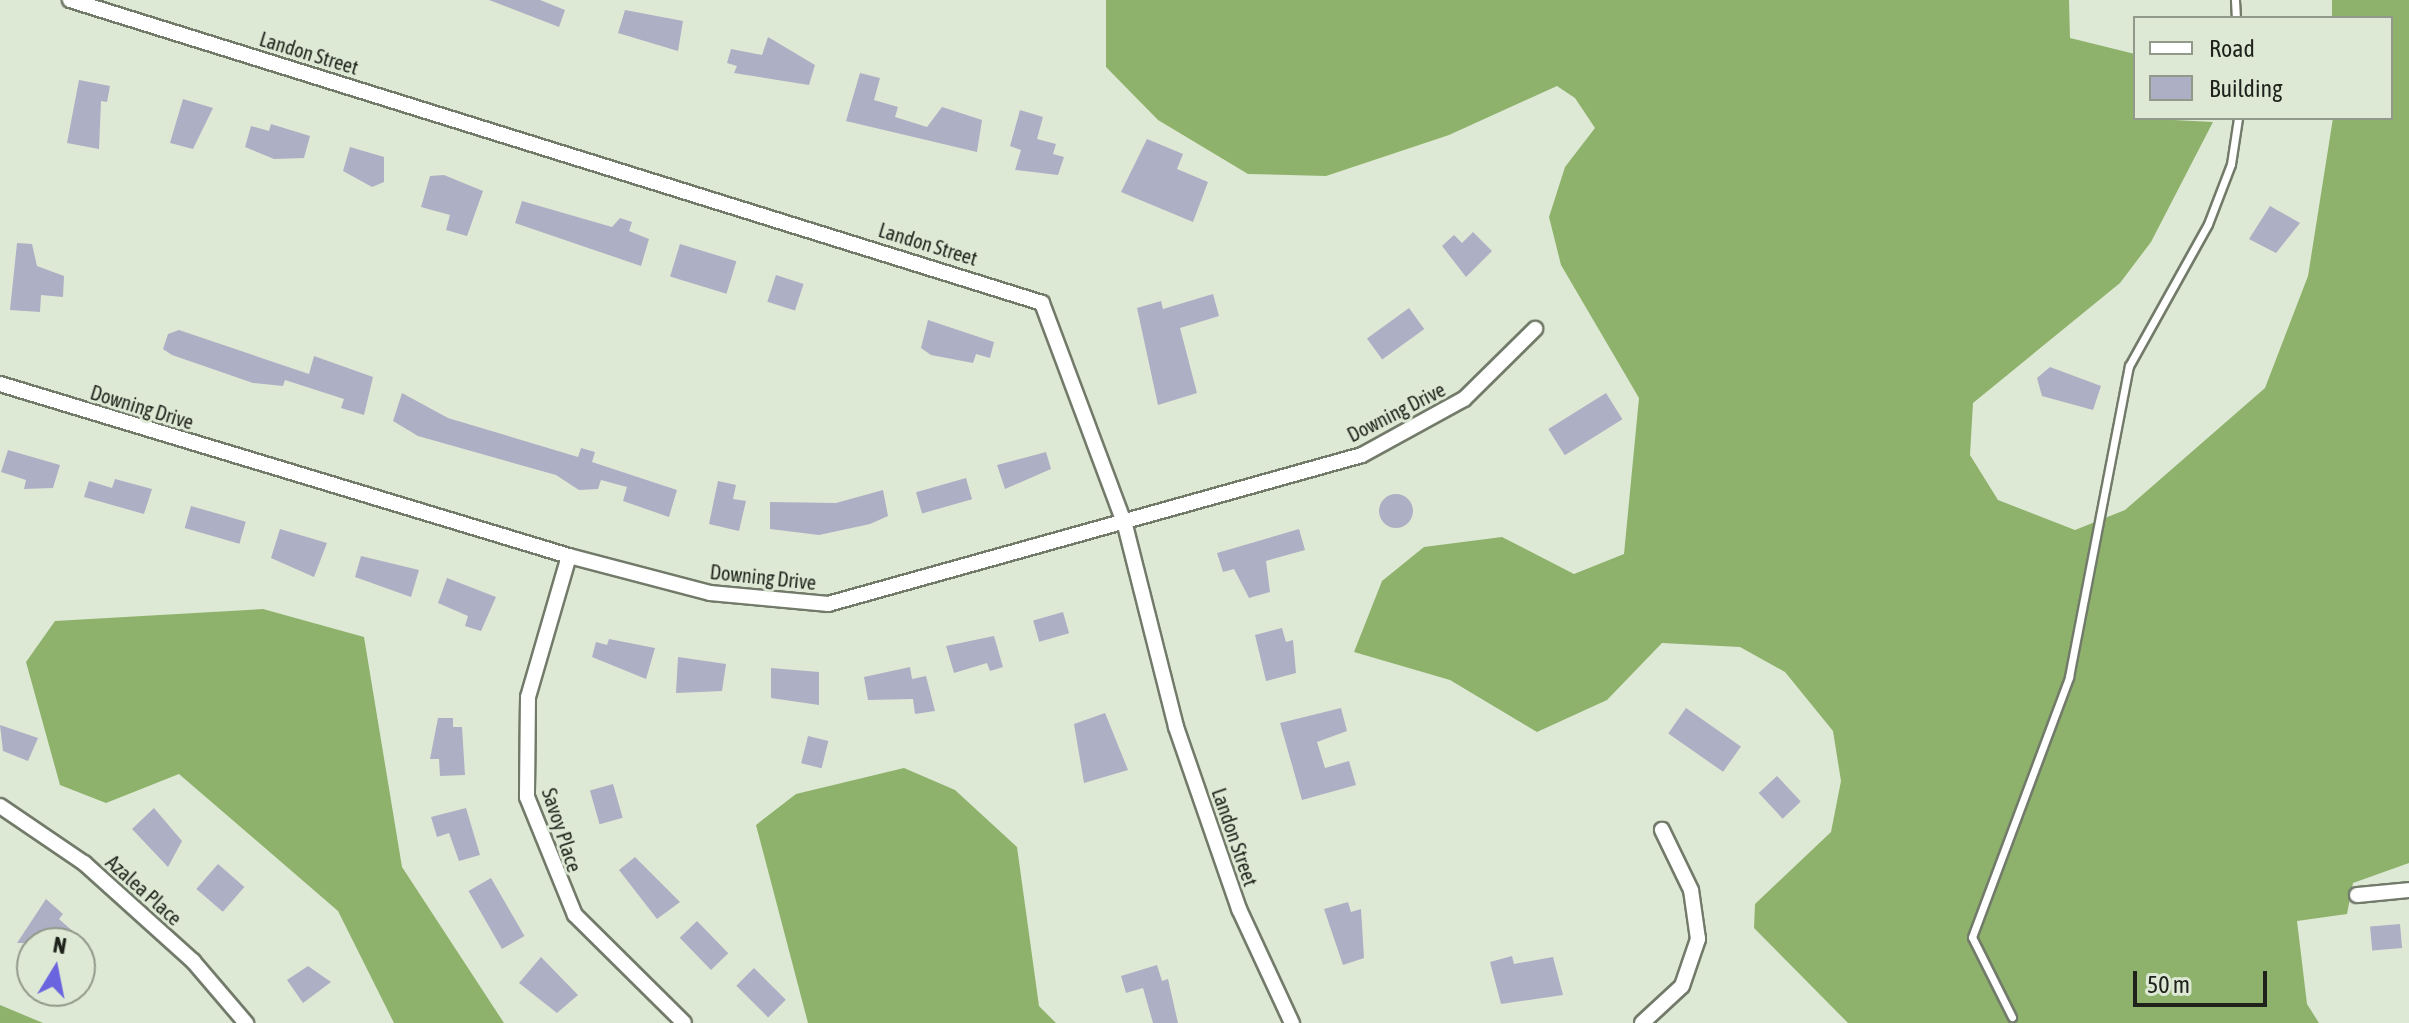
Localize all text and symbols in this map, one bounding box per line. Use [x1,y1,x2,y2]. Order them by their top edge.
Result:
legend [2133,16,2393,120]
street label: Landon Street [257,27,361,79]
text: Road [2209,35,2255,62]
text: Building [2209,75,2282,102]
street label: Landon Street [876,218,980,270]
street label: Downing Drive [1343,377,1449,447]
street label: Downing Drive [88,380,196,434]
street label: Downing Drive [709,559,817,595]
street label: Savoy Place [537,785,587,875]
street label: Landon Street [1207,785,1263,889]
street label: Azalea Place [101,850,187,930]
north arrow [16,927,96,1007]
text: N [51,931,68,959]
scale bar [2137,955,2271,1005]
text: 50 m [2147,971,2190,998]

